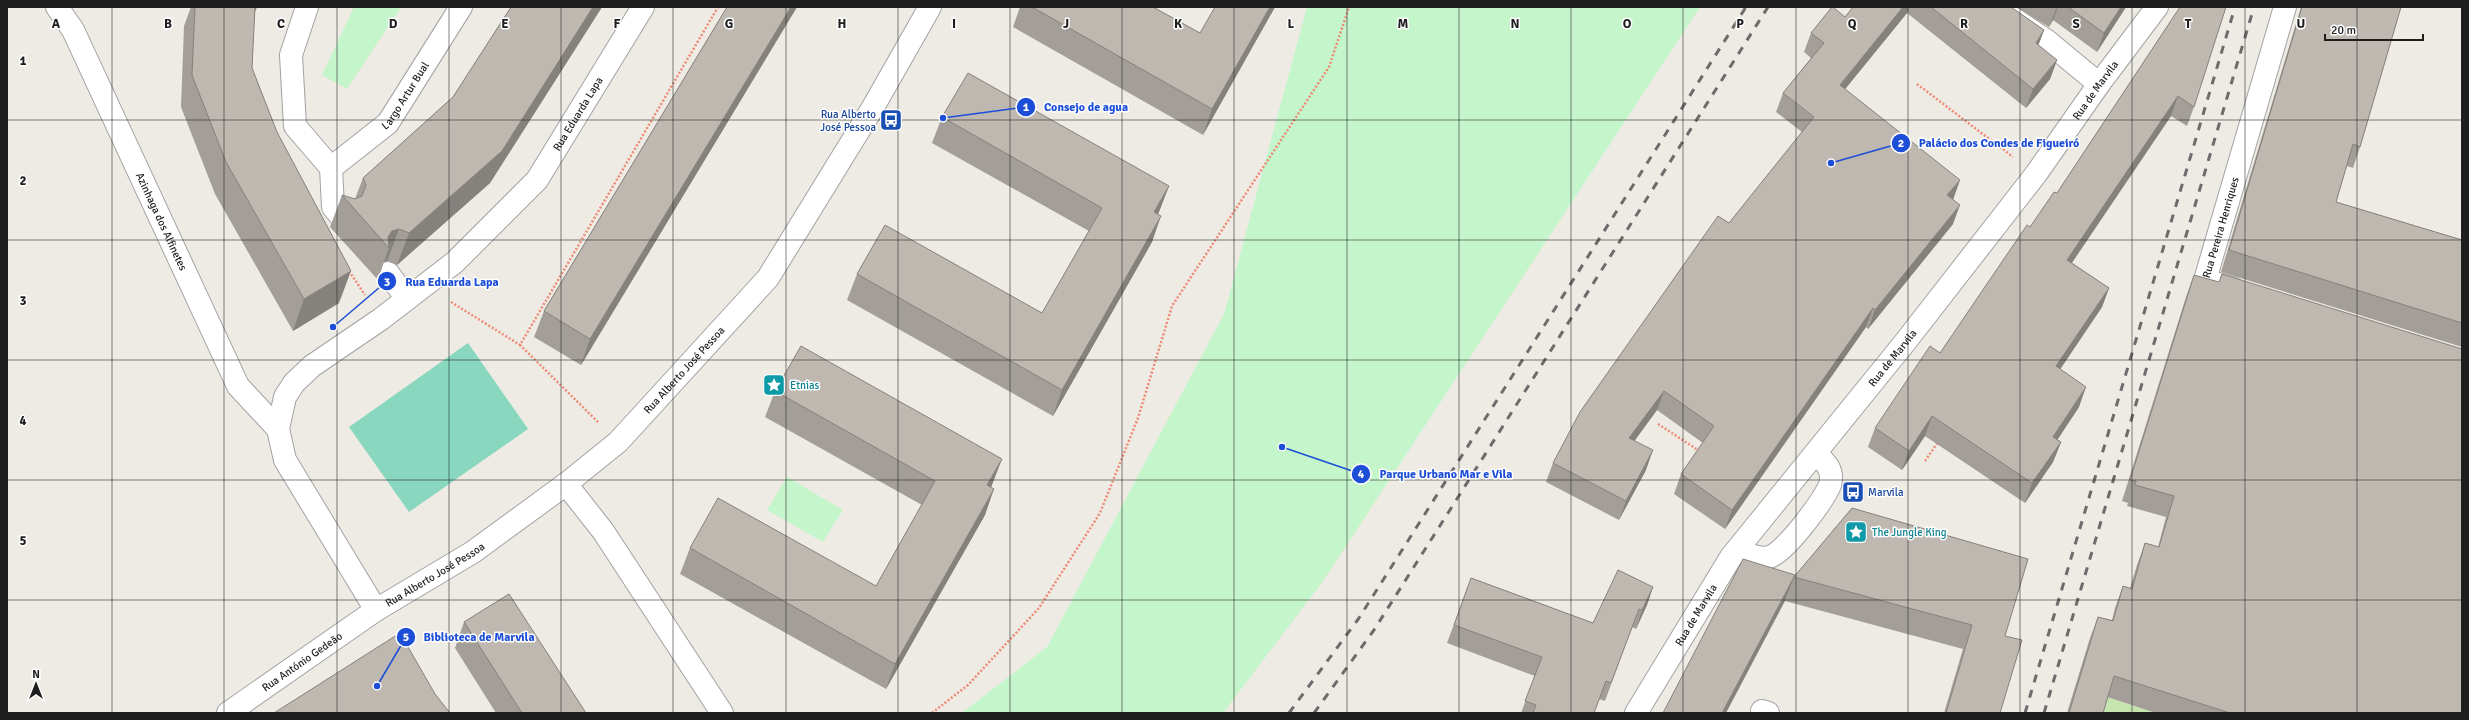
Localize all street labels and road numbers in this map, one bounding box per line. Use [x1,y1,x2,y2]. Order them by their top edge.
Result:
street label: Rua de Marvila [2070,58,2122,122]
street label: Largo Artur Bual [379,59,432,133]
street label: Rua Eduarda Lapa [550,74,606,153]
street label: Azinhaga dos Alfinetes [133,171,190,273]
street label: Rua Pereira Henriques [2200,175,2242,280]
street label: Rua Alberto José Pessoa [641,324,728,417]
street label: Rua de Marvila [1866,327,1920,389]
street label: Rua Alberto José Pessoa [383,540,488,610]
street label: Rua de Marvila [1673,582,1720,648]
street label: Rua António Gedeão [259,629,345,694]

